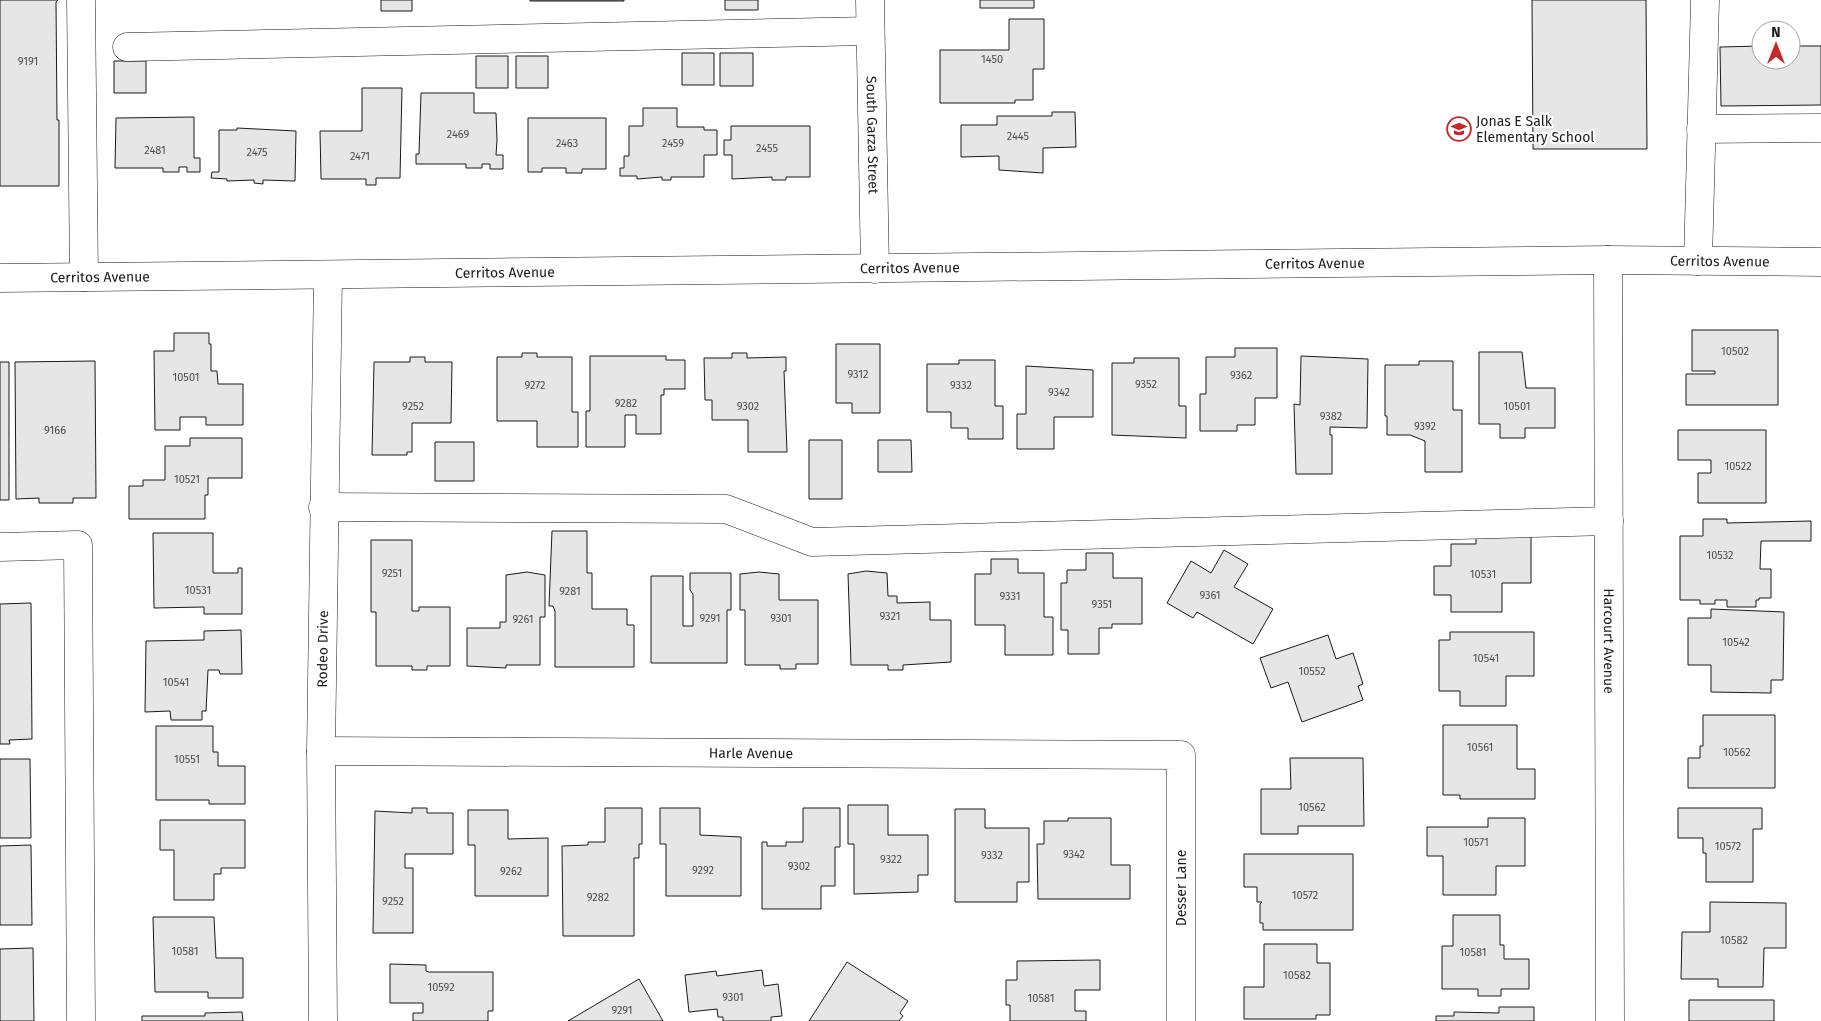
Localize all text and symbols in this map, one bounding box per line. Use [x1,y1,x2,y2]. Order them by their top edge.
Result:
north arrow [1751,20,1801,70]
text: N [1771,24,1781,41]
house number: 1450 [981,53,1003,66]
house number: 9191 [18,55,38,68]
street label: South Garza Street [863,76,882,195]
place label: Jonas E Salk Elementary School [1476,113,1594,146]
school or university icon: Jonas E Salk Elementary School [1446,116,1472,142]
house number: 2469 [447,128,469,141]
house number: 2445 [1007,130,1030,143]
house number: 2463 [556,137,578,150]
house number: 2459 [662,137,684,150]
house number: 2455 [756,142,778,155]
house number: 2481 [144,144,166,157]
house number: 2475 [247,146,268,159]
house number: 2471 [350,150,370,163]
street label: Cerritos Avenue [1670,252,1770,270]
street label: Cerritos Avenue [1265,254,1365,272]
street label: Cerritos Avenue [860,259,960,277]
street label: Cerritos Avenue [455,263,555,281]
street label: Cerritos Avenue [50,268,150,286]
house number: 10502 [1721,345,1749,358]
house number: 9312 [848,368,868,381]
house number: 9362 [1230,369,1252,382]
house number: 10501 [172,371,200,384]
house number: 9352 [1135,378,1157,391]
house number: 9272 [524,379,546,392]
house number: 9332 [950,379,972,392]
house number: 9342 [1048,386,1070,399]
house number: 9282 [615,397,637,410]
house number: 9252 [402,400,424,413]
house number: 9302 [737,400,759,413]
house number: 10501 [1503,400,1531,413]
house number: 9382 [1320,410,1342,423]
house number: 9392 [1414,420,1436,433]
house number: 9166 [44,424,66,437]
house number: 10522 [1724,460,1752,473]
house number: 10521 [174,473,200,486]
house number: 10532 [1706,549,1734,562]
house number: 9251 [382,567,402,580]
house number: 10531 [1470,568,1496,581]
house number: 10531 [185,584,211,597]
house number: 9281 [559,585,581,598]
street label: Harcourt Avenue [1600,588,1618,694]
house number: 9361 [1199,589,1221,602]
house number: 9331 [999,590,1021,603]
house number: 9351 [1092,598,1112,611]
street label: Rodeo Drive [313,610,332,688]
house number: 9321 [880,610,900,623]
house number: 9291 [699,612,721,625]
house number: 9301 [770,612,792,625]
house number: 9261 [512,613,534,626]
house number: 10542 [1722,636,1750,649]
house number: 10541 [1473,652,1499,665]
house number: 10552 [1298,665,1326,678]
house number: 10541 [163,676,189,689]
house number: 10561 [1467,741,1493,754]
street label: Harle Avenue [709,744,793,762]
house number: 10562 [1723,746,1751,759]
house number: 10551 [174,753,200,766]
house number: 10562 [1298,801,1326,814]
house number: 10571 [1463,836,1489,849]
house number: 10572 [1715,840,1741,853]
house number: 9342 [1063,848,1085,861]
house number: 9332 [981,849,1003,862]
street label: Desser Lane [1173,850,1190,926]
house number: 9322 [880,853,902,866]
house number: 9302 [788,860,810,873]
house number: 9292 [692,864,714,877]
house number: 9262 [500,865,522,878]
house number: 10572 [1292,889,1318,902]
house number: 9282 [587,891,609,904]
house number: 9252 [382,895,404,908]
house number: 10582 [1720,934,1748,947]
house number: 10581 [172,945,198,958]
house number: 10581 [1460,946,1486,959]
house number: 10582 [1283,969,1311,982]
house number: 10592 [427,981,455,994]
house number: 9301 [722,991,744,1004]
house number: 10581 [1028,992,1054,1005]
house number: 9291 [611,1004,633,1017]

